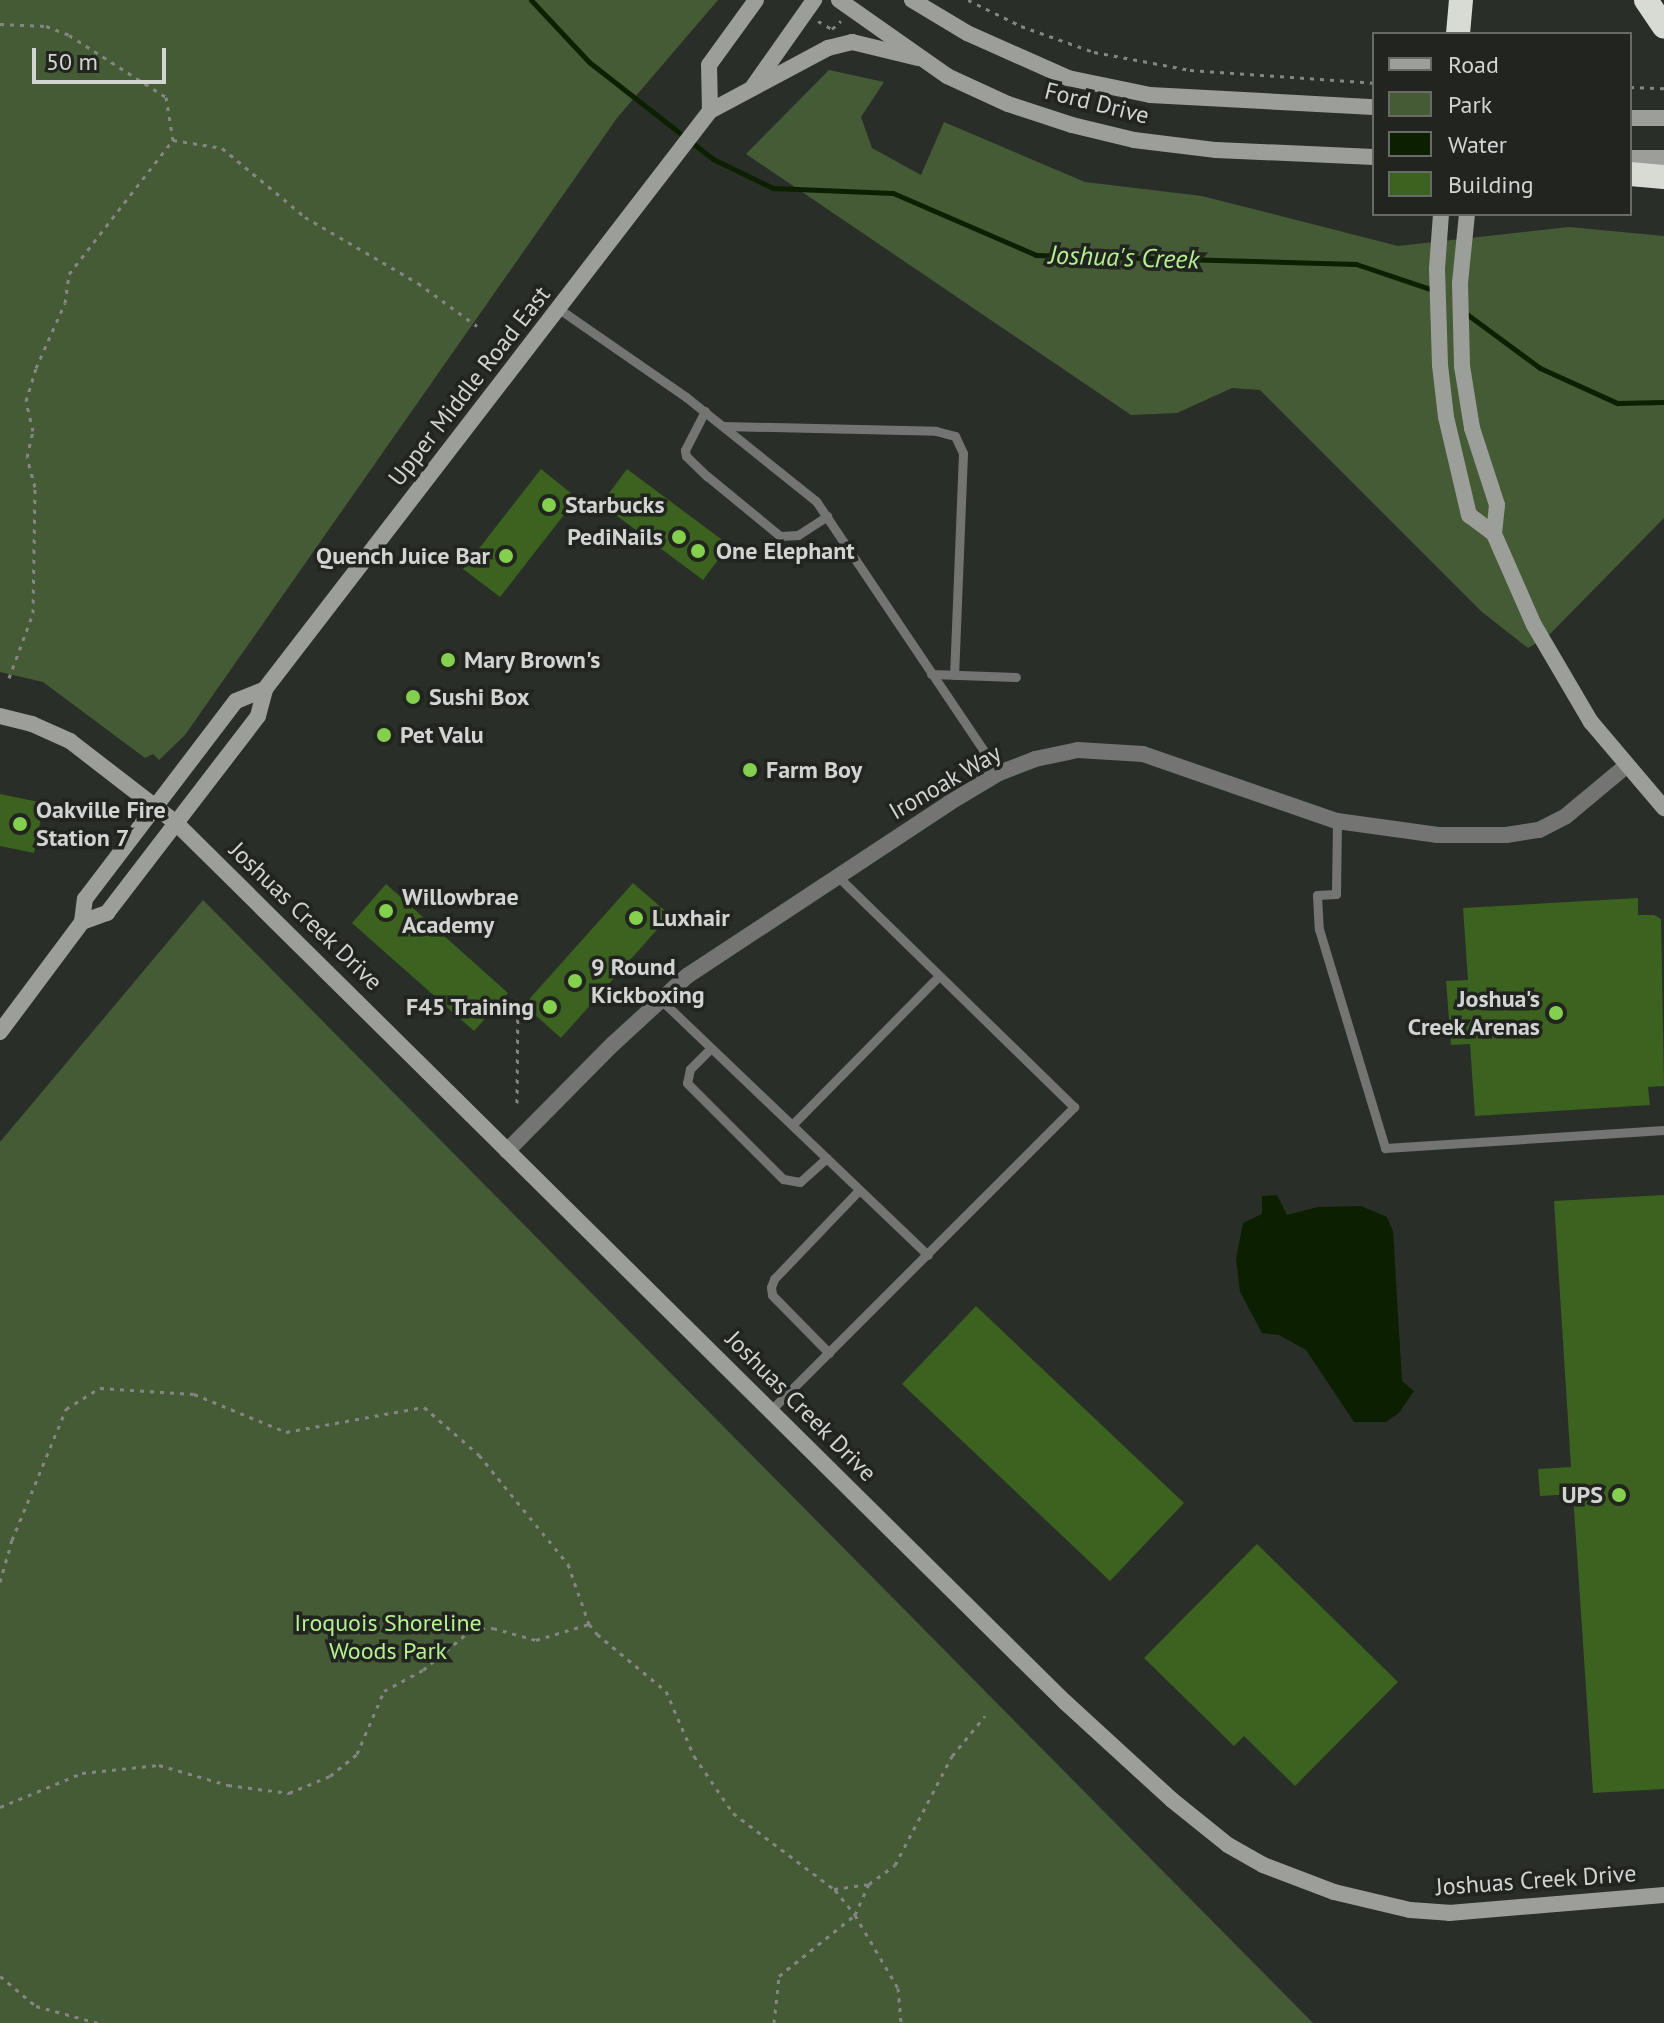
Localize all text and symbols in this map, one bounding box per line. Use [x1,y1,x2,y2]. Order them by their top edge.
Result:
scale bar [36,32,170,82]
legend [1372,32,1632,216]
text: 50 m [46,46,98,77]
text: Road [1448,49,1499,80]
street label: Ford Drive [1042,76,1152,130]
text: Park [1448,89,1492,120]
text: Water [1448,129,1507,160]
text: Building [1448,169,1534,200]
water label: Joshua's Creek [1048,239,1200,275]
street label: Upper Middle Road East [382,280,556,492]
place label: Starbucks [565,491,665,519]
marker: Starbucks [540,496,558,514]
place label: PediNails [567,523,663,551]
marker: PediNails [670,528,688,546]
place label: One Elephant [716,537,855,565]
marker: One Elephant [687,540,709,562]
place label: Quench Juice Bar [316,542,490,570]
marker: Quench Juice Bar [497,547,515,565]
place label: Mary Brown's [464,646,601,674]
marker: Mary Brown's [439,651,457,669]
place label: Sushi Box [429,683,529,711]
marker: Sushi Box [404,688,422,706]
place label: Pet Valu [400,721,484,749]
marker: Pet Valu [375,726,393,744]
street label: Ironoak Way [883,738,1007,826]
place label: Farm Boy [766,756,862,784]
marker: Farm Boy [741,761,759,779]
place label: Oakville Fire Station 7 [36,796,166,852]
marker: Oakville Fire Station 7 [11,815,29,833]
street label: Joshuas Creek Drive [223,836,389,996]
place label: Willowbrae Academy [402,883,519,939]
marker: Willowbrae Academy [377,902,395,920]
place label: Luxhair [652,904,730,932]
marker: Luxhair [627,909,645,927]
place label: 9 Round Kickboxing [591,953,705,1009]
marker: 9 Round Kickboxing [566,972,584,990]
place label: Joshua's Creek Arenas [1406,985,1540,1041]
place label: F45 Training [405,993,534,1021]
marker: F45 Training [541,998,559,1016]
marker: Joshua's Creek Arenas [1547,1004,1565,1022]
street label: Joshuas Creek Drive [720,1325,882,1487]
place label: UPS [1562,1481,1603,1509]
marker: UPS [1610,1486,1628,1504]
park label: Iroquois Shoreline Woods Park [294,1609,482,1665]
street label: Joshuas Creek Drive [1434,1859,1638,1901]

